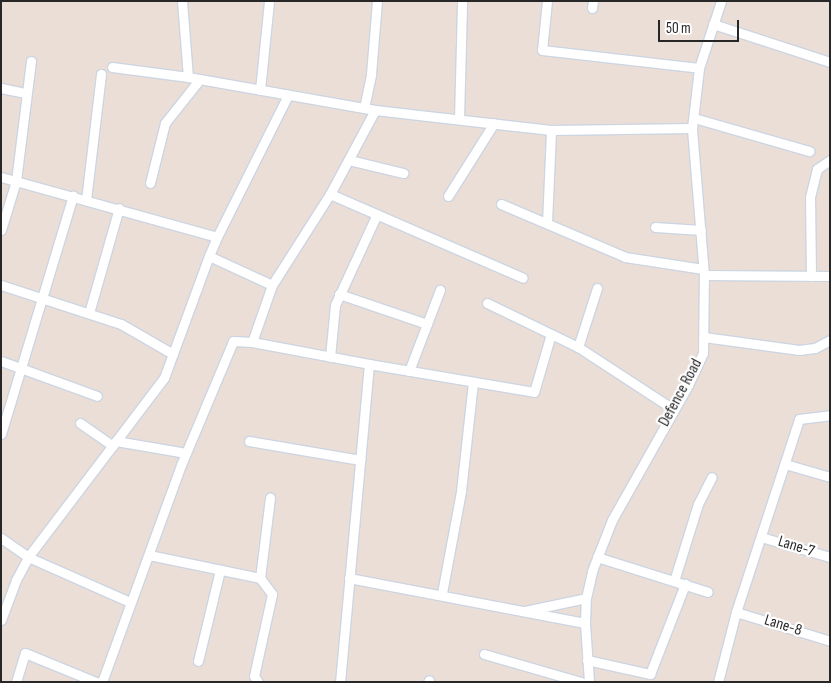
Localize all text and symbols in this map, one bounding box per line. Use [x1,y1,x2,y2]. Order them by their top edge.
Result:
scale bar [661,10,742,42]
text: 50 m [666,19,691,38]
street label: Defence Road [655,356,707,430]
street label: Lane-7 [776,532,816,562]
street label: Lane-8 [762,611,804,641]

